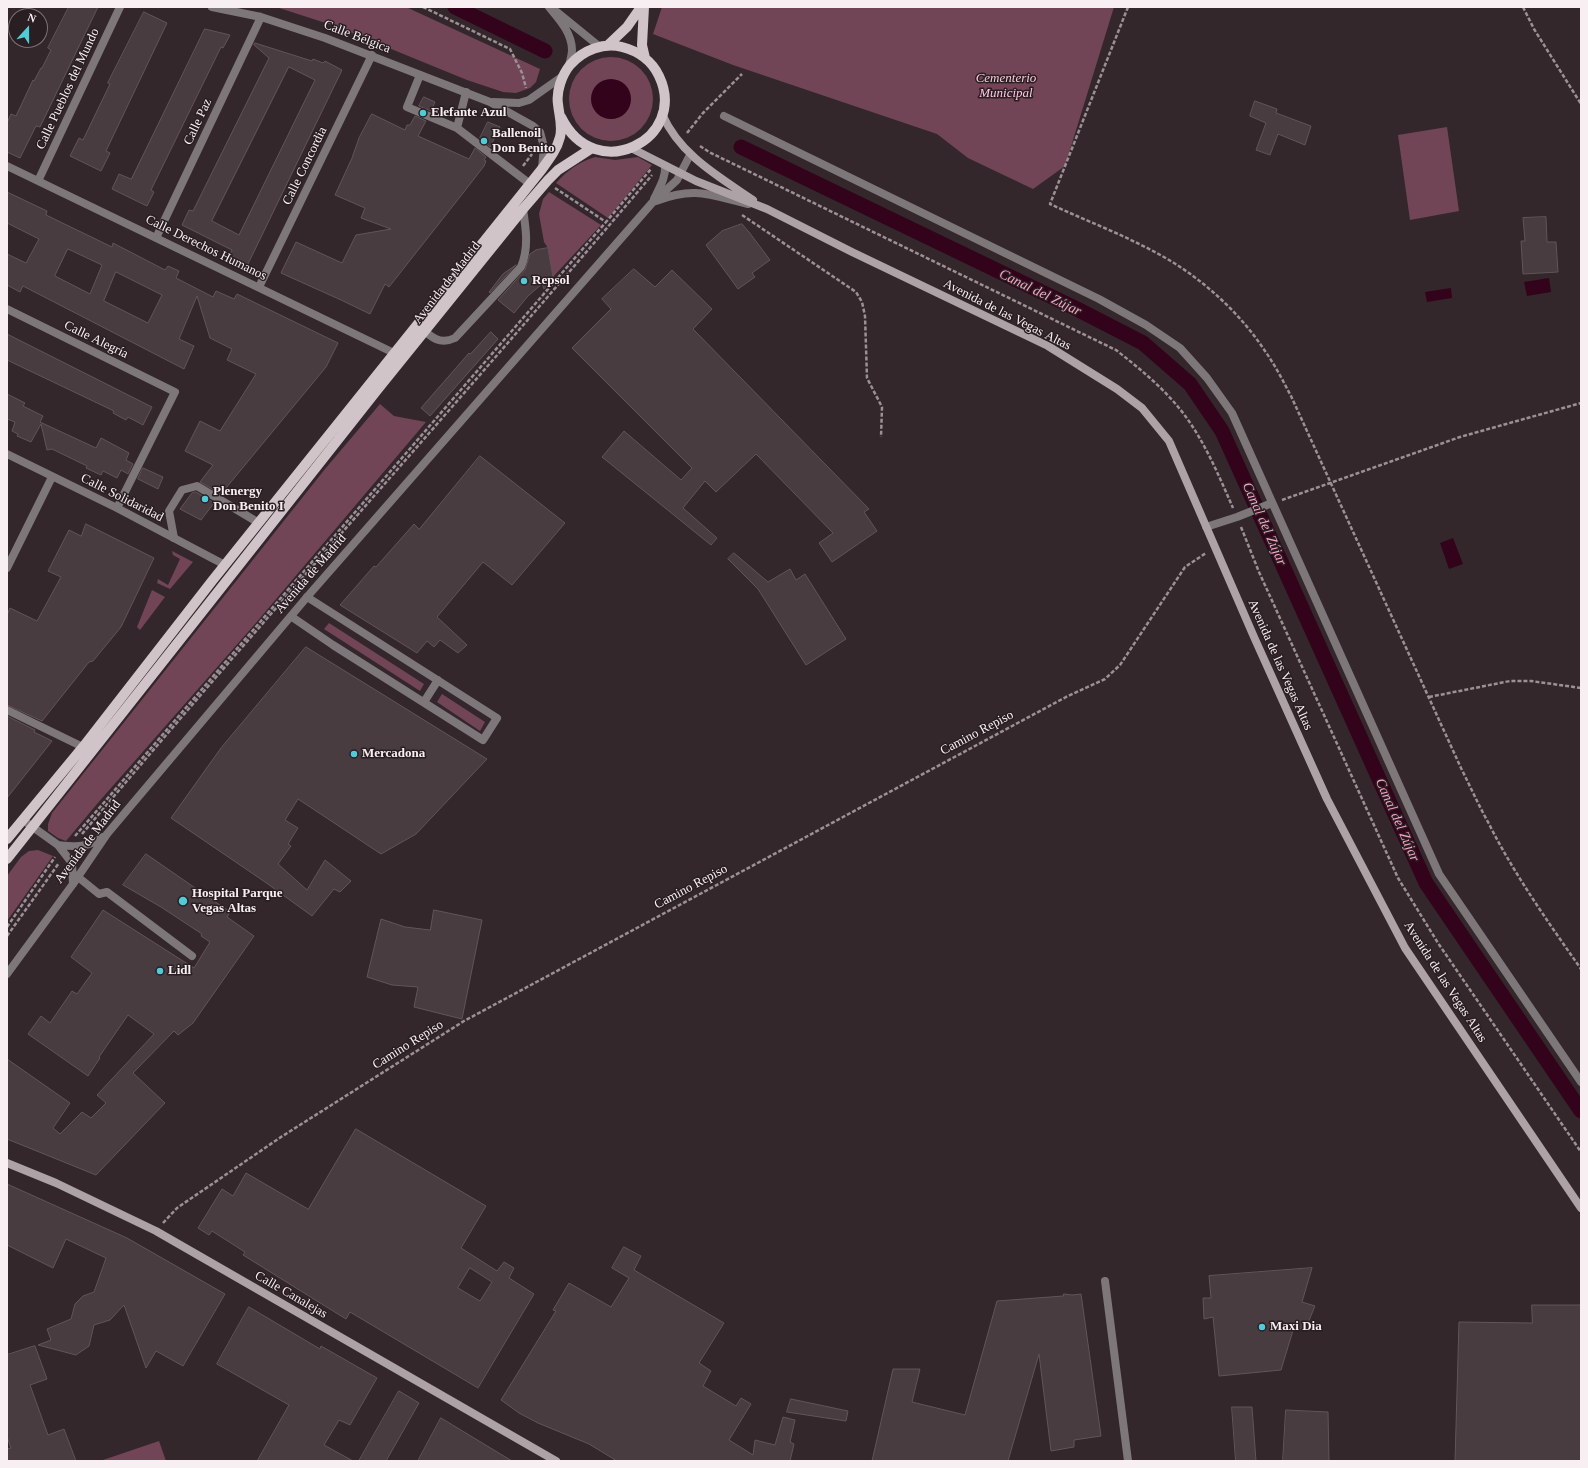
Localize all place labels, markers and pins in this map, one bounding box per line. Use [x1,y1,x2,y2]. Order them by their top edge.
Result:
place label: Elefante Azul [431,105,506,121]
marker: Elefante Azul [418,108,428,118]
place label: Ballenoil Don Benito [492,126,554,157]
marker: Ballenoil Don Benito [479,136,489,146]
place label: Repsol [532,273,570,289]
marker: Repsol [519,276,529,286]
place label: Plenergy Don Benito I [213,484,284,515]
marker: Plenergy Don Benito I [200,494,210,504]
place label: Mercadona [362,746,425,762]
marker: Mercadona [349,749,359,759]
place label: Hospital Parque Vegas Altas [192,886,282,917]
marker: Hospital Parque Vegas Altas [177,895,189,907]
place label: Lidl [168,963,191,979]
marker: Lidl [155,966,165,976]
place label: Maxi Dia [1270,1319,1322,1335]
marker: Maxi Dia [1257,1322,1267,1332]

